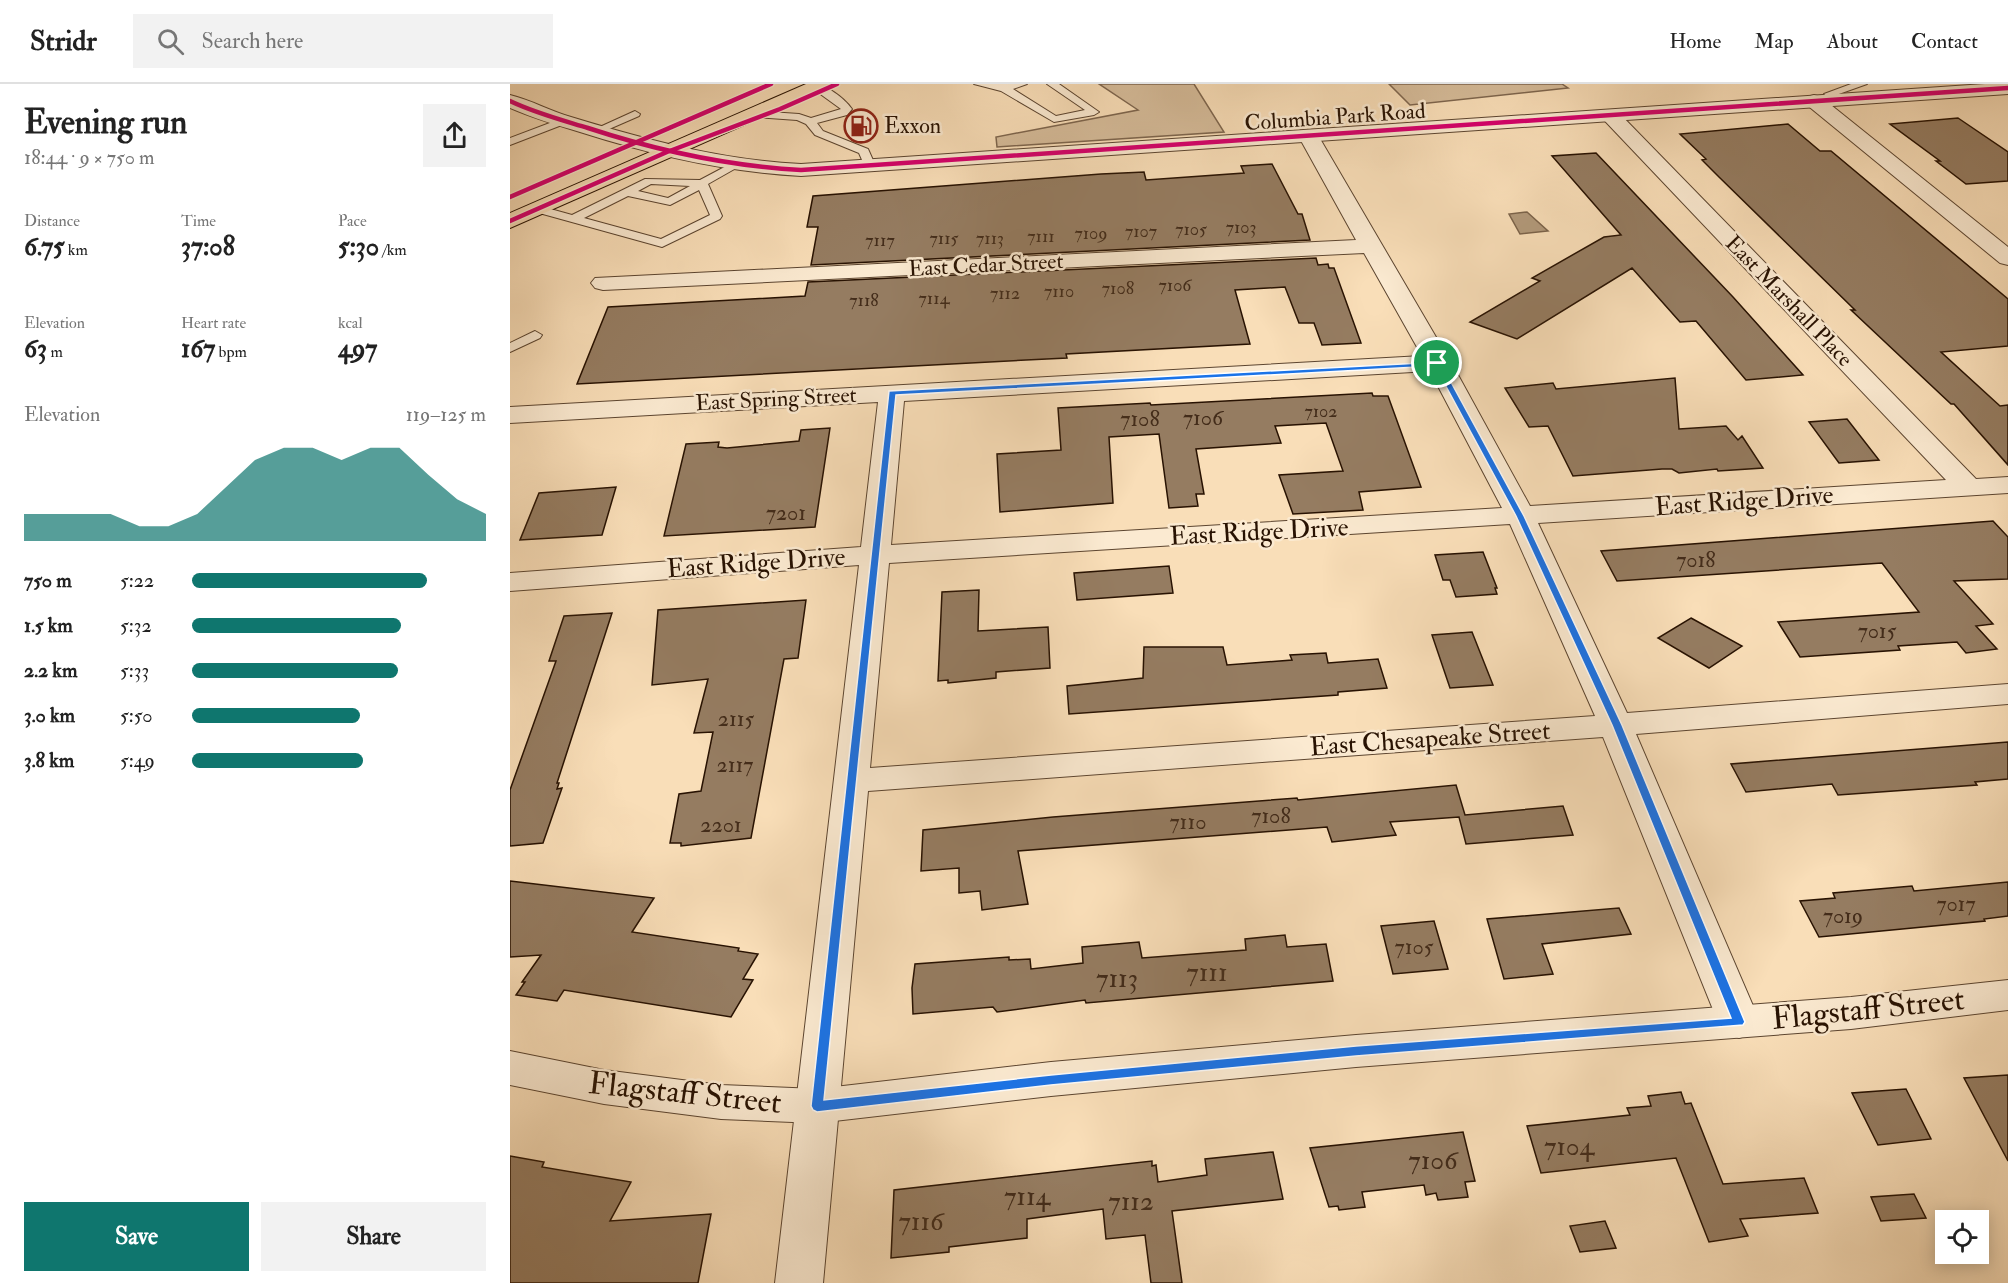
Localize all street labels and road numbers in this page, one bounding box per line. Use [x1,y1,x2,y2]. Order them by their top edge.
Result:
street label: Columbia Park Road [1244,97,1427,137]
street label: East Marshall Place [1719,229,1859,373]
street label: East Cedar Street [908,247,1064,283]
street label: East Spring Street [695,381,857,418]
street label: East Ridge Drive [1654,479,1835,523]
street label: East Ridge Drive [1169,511,1349,553]
street label: East Ridge Drive [666,541,847,585]
street label: East Chesapeake Street [1309,715,1551,764]
street label: Flagstaff Street [1770,979,1966,1039]
street label: Flagstaff Street [587,1063,783,1123]

